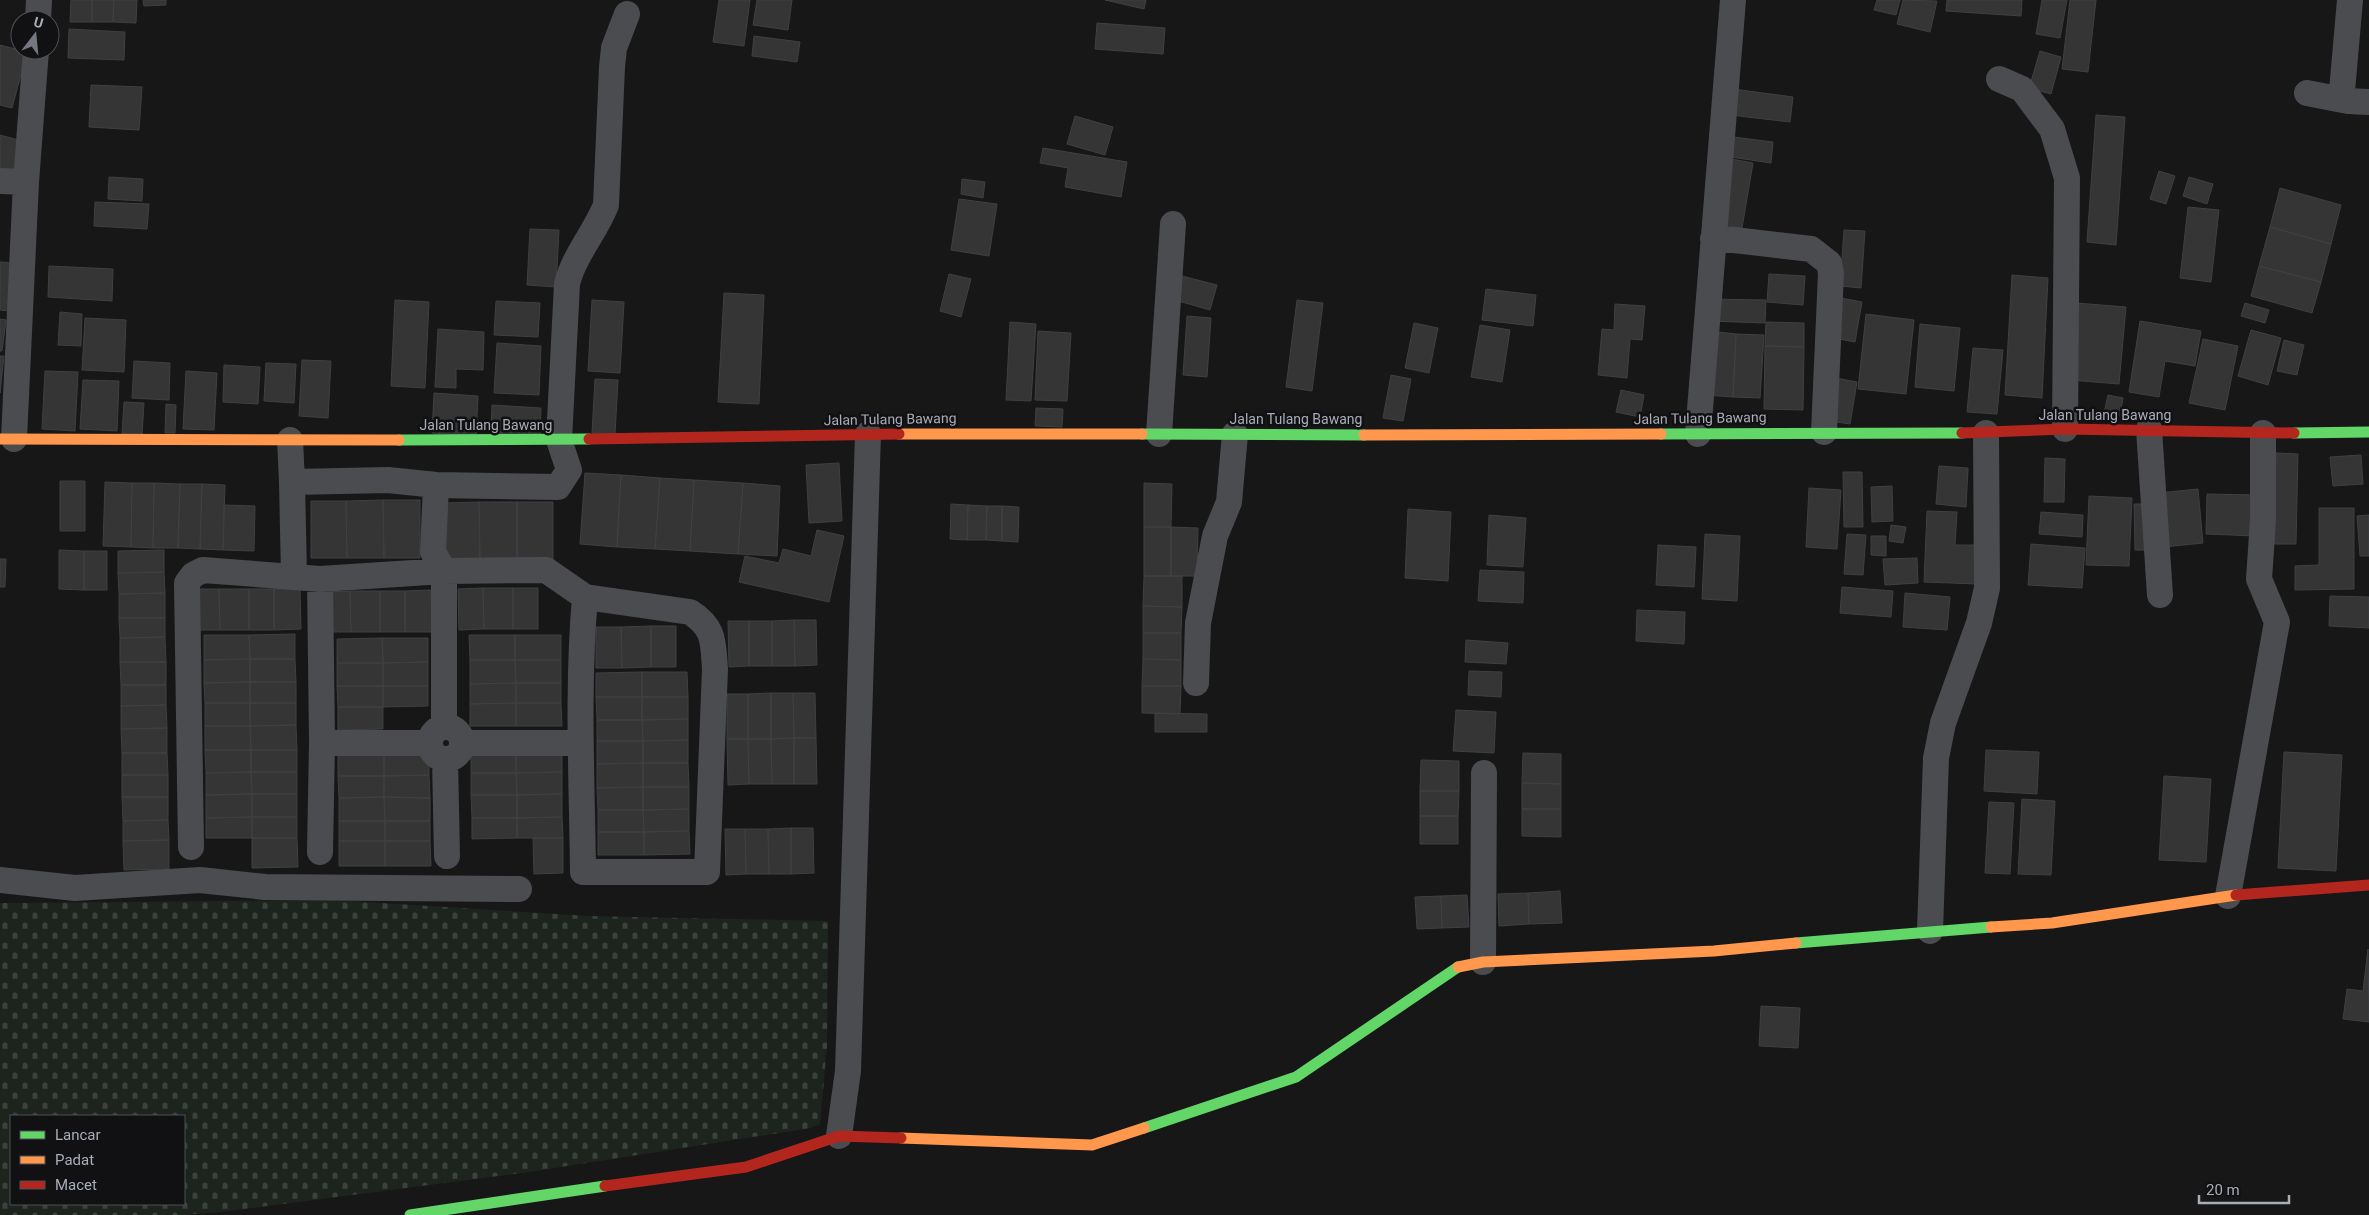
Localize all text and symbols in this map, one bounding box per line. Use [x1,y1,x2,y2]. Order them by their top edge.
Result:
north arrow [10,10,60,60]
text: U [32,14,45,31]
street label: Jalan Tulang Bawang [2039,407,2171,423]
street label: Jalan Tulang Bawang [1633,409,1767,427]
street label: Jalan Tulang Bawang [823,410,957,428]
street label: Jalan Tulang Bawang [1230,411,1362,427]
street label: Jalan Tulang Bawang [420,417,552,433]
legend [10,1115,185,1205]
text: Lancar [55,1126,101,1144]
text: Padat [55,1151,94,1169]
scale bar [2199,1172,2289,1204]
text: Macet [55,1176,97,1194]
text: 20 m [2206,1181,2240,1199]

